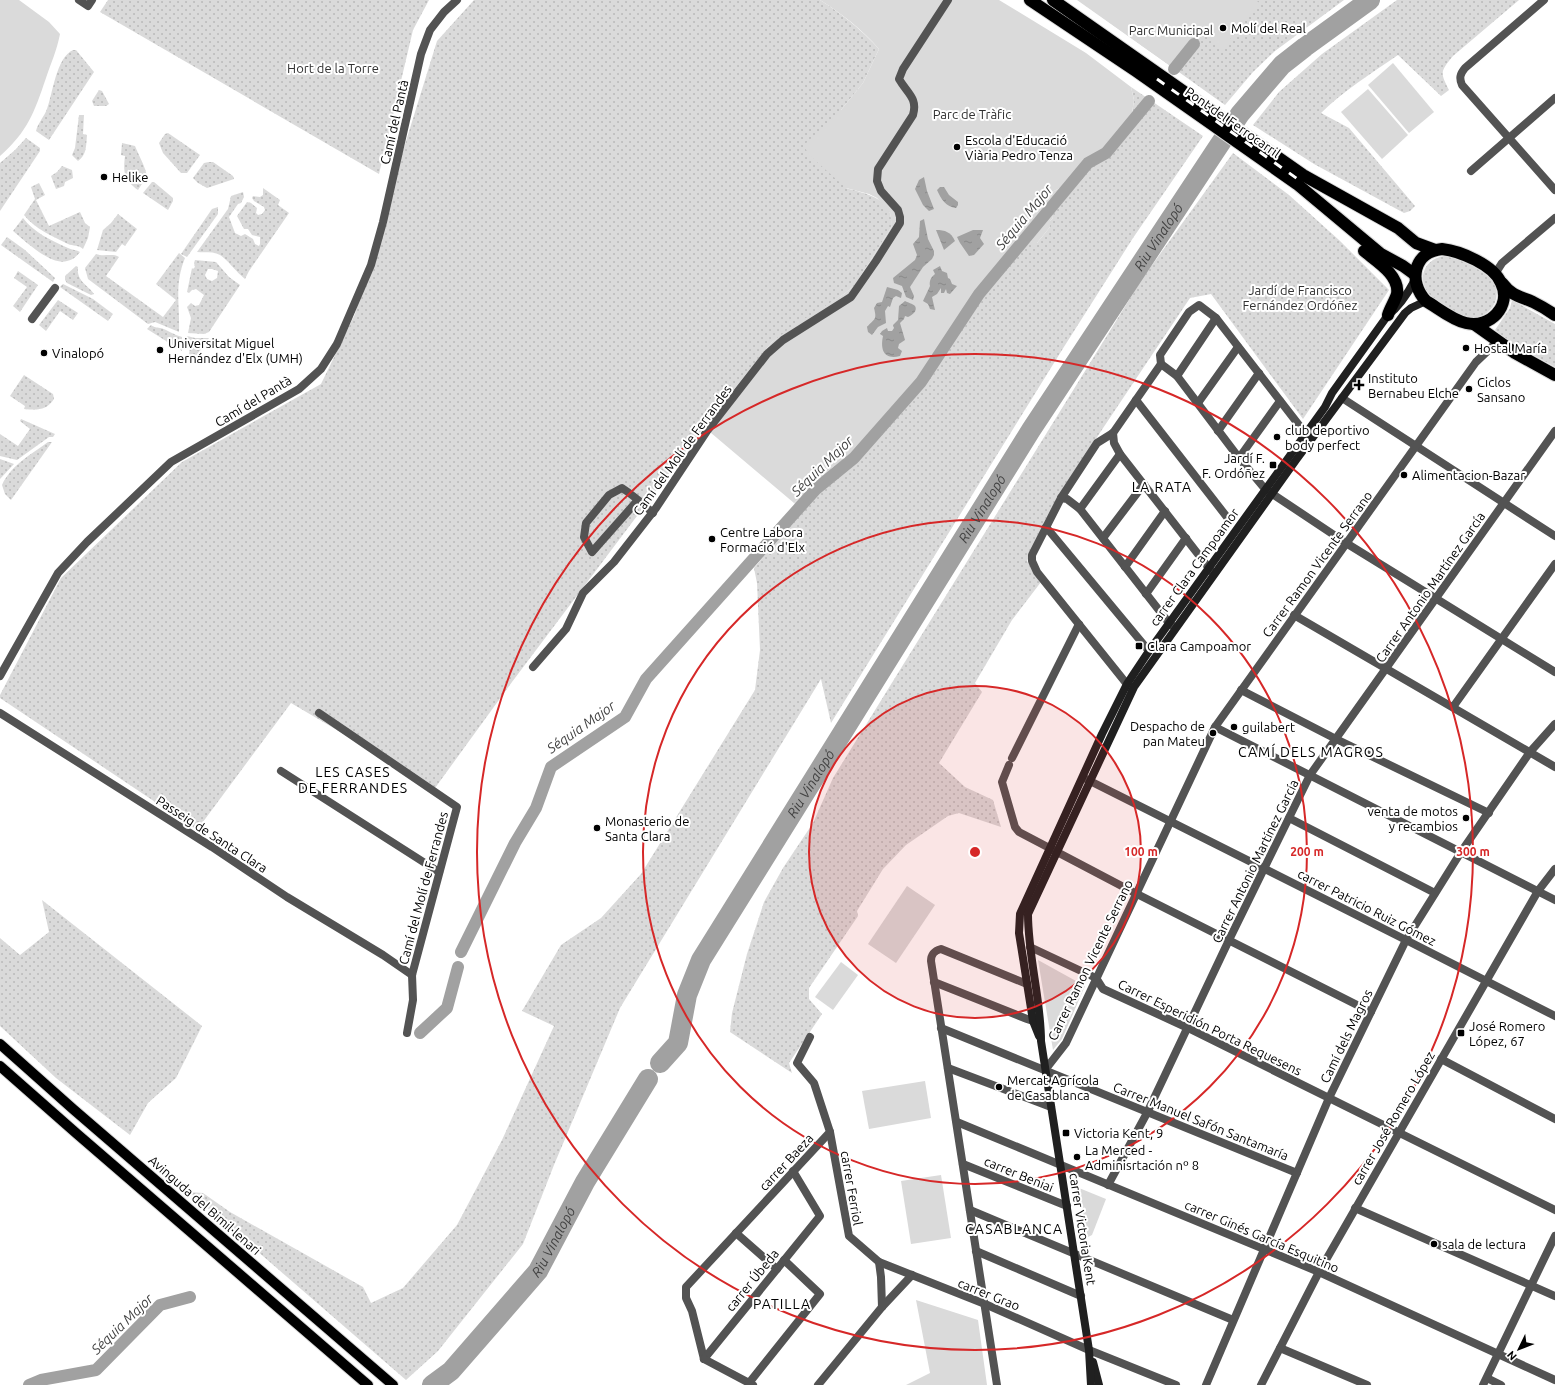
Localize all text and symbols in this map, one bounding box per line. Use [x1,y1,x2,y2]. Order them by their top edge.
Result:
place label: Molí del Real [1231,21,1307,35]
park label: Parc Municipal [1129,23,1214,37]
marker: Molí del Real [1218,23,1228,33]
park label: Hort de la Torre [287,61,379,75]
street label: Camí del Pantà [377,78,411,166]
street label: Pont del Ferrocarril [1183,84,1284,160]
park label: Parc de Tràfic [933,107,1011,121]
place label: Escola d'Educació Viària Pedro Tenza [965,133,1073,162]
marker: Escola d'Educació Viària Pedro Tenza [952,142,962,152]
place label: Helike [112,170,148,184]
marker: Helike [99,172,109,182]
water label: Séquia Major [992,181,1056,253]
water label: Riu Vinalopó [1131,200,1187,274]
park label: Jardí de Francisco Fernández Ordóñez [1243,283,1358,312]
place label: Universitat Miguel Hernández d'Elx (UMH) [168,336,303,366]
place label: Hostal María [1474,341,1547,355]
marker: Hostal María [1461,343,1471,353]
marker: Universitat Miguel Hernández d'Elx (UMH) [155,345,165,355]
place label: Vinalopó [52,346,104,360]
marker: Vinalopó [39,348,49,358]
place label: Instituto Bernabeu Elche [1368,371,1459,400]
street label: Camí del Pantà [212,373,294,429]
place label: Ciclos Sansano [1477,375,1525,404]
marker: Instituto Bernabeu Elche [1353,379,1365,391]
street label: Camí del Molí de Ferrandes [630,382,734,518]
marker: Ciclos Sansano [1464,384,1474,394]
place label: club deportivo body perfect [1285,423,1370,452]
water label: Séquia Major [787,432,857,500]
marker: club deportivo body perfect [1272,432,1282,442]
place label: Jardí F. F. Ordóñez [1202,451,1265,480]
marker: Jardí F. F. Ordóñez [1268,460,1278,470]
place label: Alimentacion-Bazar [1412,468,1525,482]
marker: Alimentacion-Bazar [1399,470,1409,480]
water label: Riu Vinalopó [955,472,1009,546]
district label: LA RATA [1132,479,1192,495]
street label: Carrer Ramon Vicente Serrano [1259,488,1375,640]
street label: carrer Clara Campoamor [1147,505,1241,628]
street label: Carrer Antonio Martínez García [1373,509,1487,665]
place label: Centre Labora Formació d'Elx [720,525,806,554]
marker: Centre Labora Formació d'Elx [707,534,717,544]
place label: Clara Campoamor [1147,639,1251,653]
marker: Clara Campoamor [1134,641,1144,651]
water label: Séquia Major [543,697,619,757]
place label: Despacho de pan Mateu [1130,719,1205,748]
place label: guilabert [1242,720,1295,734]
marker: guilabert [1229,722,1239,732]
marker: Despacho de pan Mateu [1208,728,1218,738]
district label: CAMÍ DELS MAGROS [1238,743,1384,760]
water label: Riu Vinalopó [784,747,838,821]
district label: LES CASES DE FERRANDES [298,764,408,796]
street label: Carrer Antonio Martínez García [1209,777,1301,945]
street label: Passeig de Santa Clara [154,793,270,875]
place label: venta de motos y recambios [1367,804,1458,833]
street label: Camí del Molí de Ferrandes [396,810,450,966]
marker: venta de motos y recambios [1461,813,1471,823]
place label: Monasterio de Santa Clara [605,814,689,843]
marker: Monasterio de Santa Clara [592,823,602,833]
centre of rings [968,845,982,859]
text: 100 m [1124,845,1158,858]
text: 200 m [1290,845,1324,858]
text: 300 m [1456,845,1490,858]
street label: carrer Patricio Ruiz Gómez [1296,866,1438,948]
street label: Carrer Ramon Vicente Serrano [1045,877,1135,1043]
street label: Carrer Esperidión Porta Requesens [1116,976,1304,1078]
street label: Camí dels Magros [1317,987,1375,1085]
place label: José Romero López, 67 [1469,1019,1545,1049]
marker: José Romero López, 67 [1456,1028,1466,1038]
street label: carrer José Romero López [1349,1049,1437,1187]
place label: Mercat Agrícola de Casablanca [1007,1073,1099,1102]
street label: Carrer Manuel Safón Santamaría [1111,1079,1291,1163]
marker: Mercat Agrícola de Casablanca [994,1082,1004,1092]
place label: Victoria Kent, 9 [1074,1126,1163,1141]
marker: Victoria Kent, 9 [1061,1128,1071,1138]
street label: carrer Baeza [756,1131,816,1193]
place label: La Merced - Adminisrtación nº 8 [1085,1143,1199,1172]
street label: carrer Ferriol [839,1150,866,1227]
marker: La Merced - Adminisrtación nº 8 [1072,1152,1082,1162]
street label: Avinguda del Bimil·lenari [146,1153,264,1257]
street label: carrer Beniai [982,1154,1056,1194]
street label: carrer Victoria Kent [1067,1172,1099,1286]
street label: carrer Ginés García Esquitino [1183,1197,1341,1275]
water label: Riu Vinalopó [528,1204,579,1280]
district label: CASABLANCA [965,1221,1063,1237]
place label: sala de lectura [1442,1237,1526,1251]
marker: sala de lectura [1429,1239,1439,1249]
street label: carrer Úbeda [722,1246,781,1314]
street label: carrer Grao [956,1275,1022,1313]
water label: Séquia Major [87,1290,157,1358]
district label: PATILLA [753,1296,811,1312]
north arrow [1499,1329,1539,1369]
text: N [1504,1349,1519,1363]

